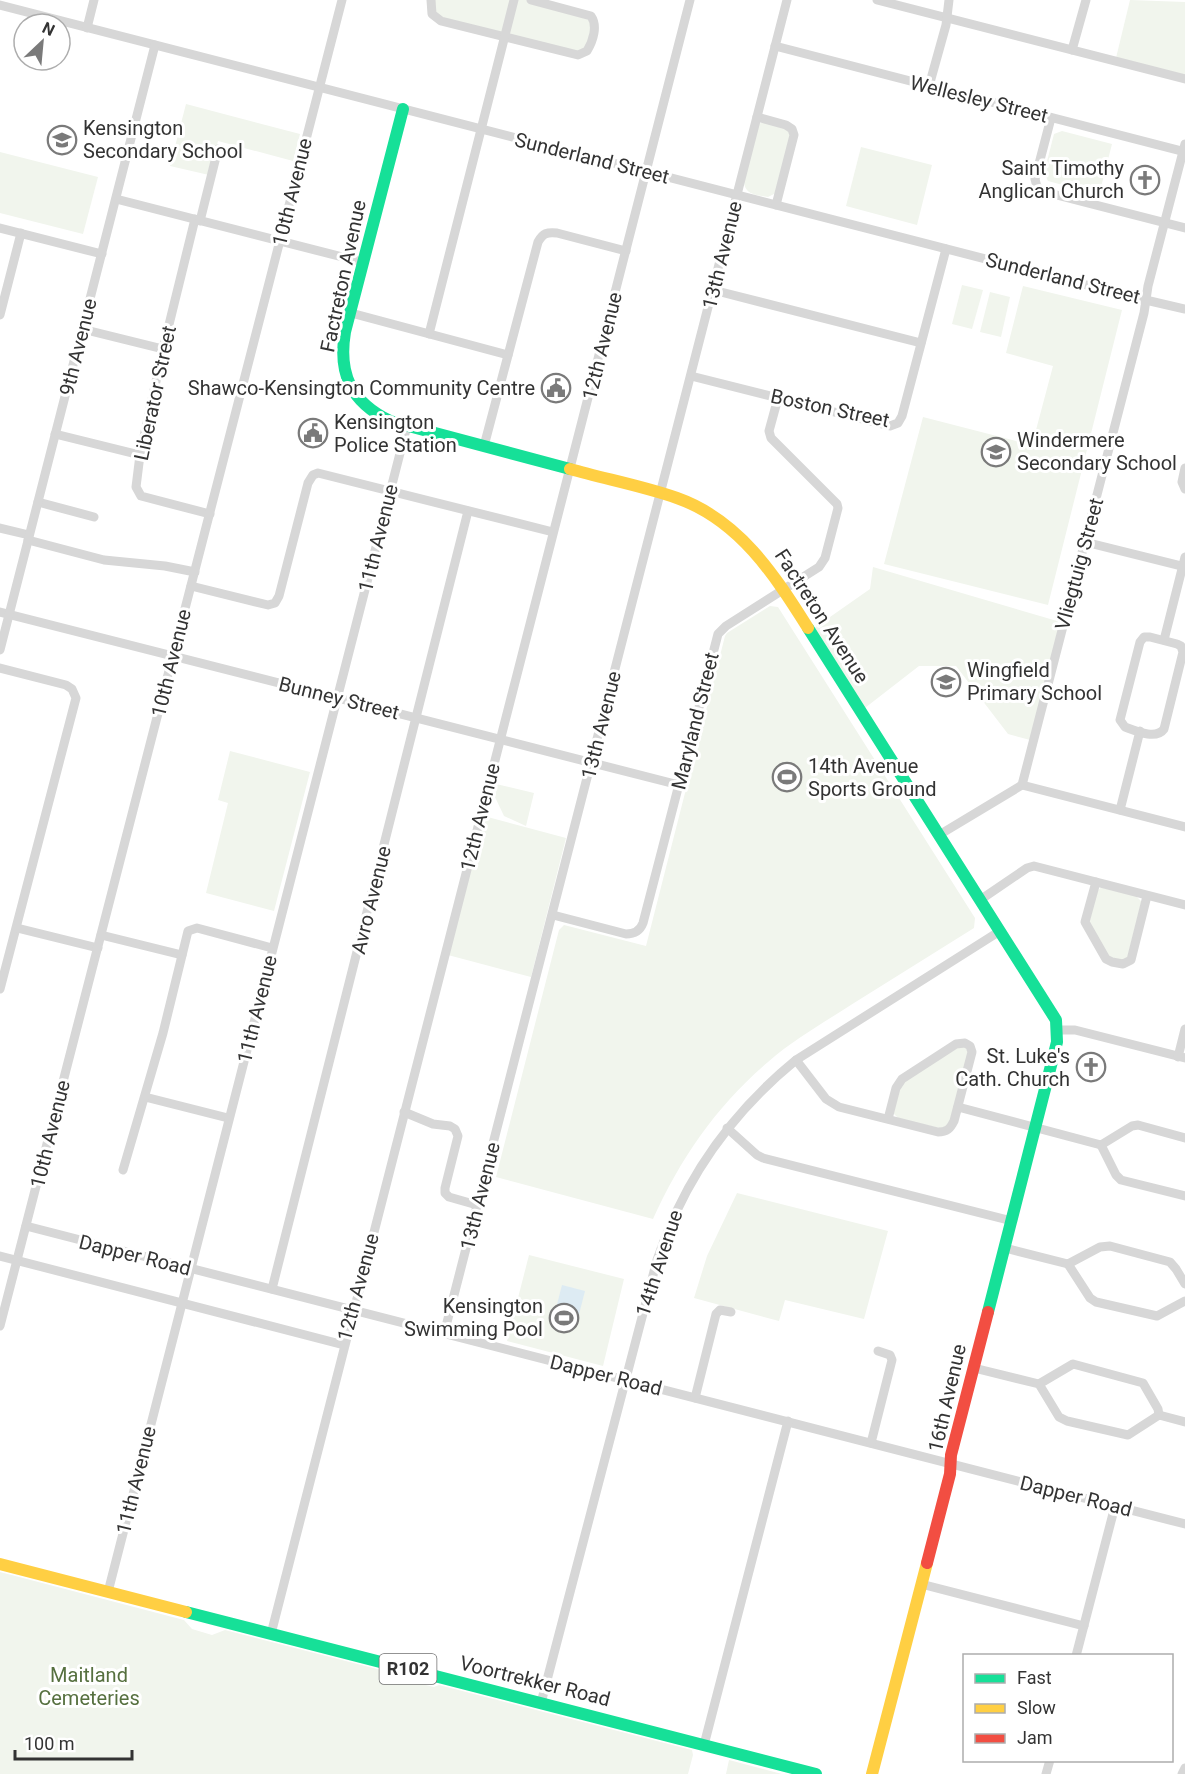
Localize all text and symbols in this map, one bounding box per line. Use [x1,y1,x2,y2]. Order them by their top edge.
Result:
north arrow [12,12,72,72]
text: N [39,18,58,40]
street label: Wellesley Street [908,70,1050,128]
place label: Kensington Secondary School [83,116,243,163]
school or university icon: Kensington Secondary School [46,124,78,156]
street label: Sunderland Street [512,127,672,189]
street label: 10th Avenue [267,136,317,248]
place label: Saint Timothy Anglican Church [978,156,1125,203]
church icon: Saint Timothy Anglican Church [1129,164,1161,196]
street label: Factreton Avenue [315,198,371,354]
street label: 13th Avenue [697,199,747,311]
street label: Sunderland Street [983,247,1143,309]
street label: 12th Avenue [577,290,627,402]
street label: 9th Avenue [54,296,102,398]
street label: Liberator Street [129,324,181,462]
public building icon: Shawco-Kensington Community Centre [540,372,572,404]
place label: Shawco-Kensington Community Centre [188,376,535,400]
street label: Boston Street [768,384,892,432]
place label: Kensington Police Station [334,410,457,457]
public building icon: Kensington Police Station [297,417,329,449]
place label: Windermere Secondary School [1017,428,1177,475]
school or university icon: Windermere Secondary School [980,436,1012,468]
street label: 11th Avenue [353,482,403,594]
street label: Vliegtuig Street [1050,495,1108,633]
street label: Factreton Avenue [770,544,874,688]
street label: 10th Avenue [146,607,196,719]
street label: Maryland Street [666,650,724,792]
place label: Wingfield Primary School [967,658,1102,705]
school or university icon: Wingfield Primary School [930,666,962,698]
street label: 13th Avenue [576,669,626,781]
street label: Bunney Street [276,671,402,725]
place label: 14th Avenue Sports Ground [808,754,937,801]
street label: 12th Avenue [455,761,505,873]
sports icon: 14th Avenue Sports Ground [771,761,803,793]
street label: Avro Avenue [346,843,396,957]
street label: 11th Avenue [232,953,282,1065]
place label: St. Luke's Cath. Church [955,1044,1070,1091]
church icon: St. Luke's Cath. Church [1075,1051,1107,1083]
street label: 10th Avenue [25,1078,75,1190]
street label: 13th Avenue [455,1140,505,1252]
street label: 14th Avenue [631,1207,687,1319]
street label: Dapper Road [76,1229,194,1281]
street label: 12th Avenue [332,1231,384,1343]
place label: Kensington Swimming Pool [404,1294,543,1341]
sports icon: Kensington Swimming Pool [548,1302,580,1334]
street label: 16th Avenue [923,1342,971,1454]
street label: Dapper Road [547,1349,665,1401]
street label: 11th Avenue [111,1424,161,1536]
street label: Dapper Road [1017,1470,1135,1522]
street label: Voortrekker Road [457,1651,613,1711]
road number: R102 [380,1654,436,1684]
legend [963,1654,1173,1762]
park label: Maitland Cemeteries [38,1663,140,1710]
text: Fast [1017,1667,1052,1688]
text: Slow [1017,1697,1056,1718]
scale bar [15,1723,132,1761]
text: Jam [1017,1727,1053,1748]
text: 100 m [24,1733,75,1754]

